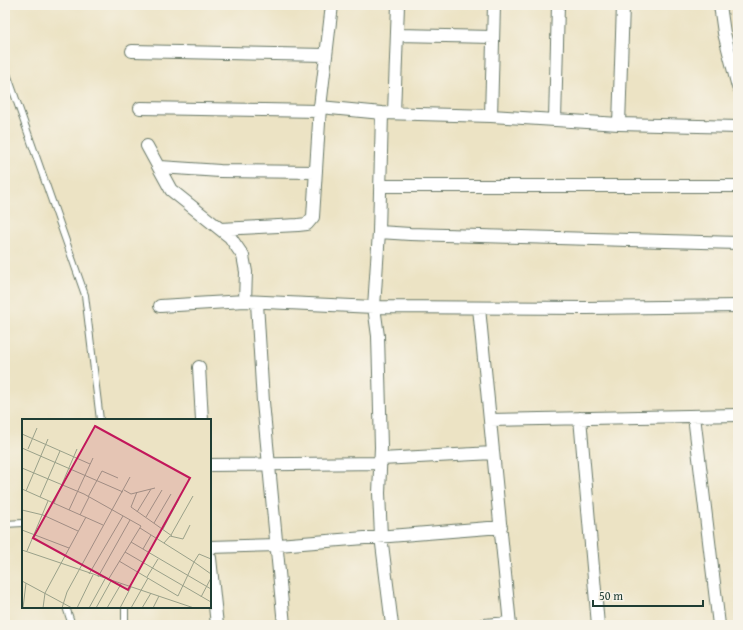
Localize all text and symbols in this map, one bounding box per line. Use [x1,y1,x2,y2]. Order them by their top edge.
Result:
inset map [22,419,211,608]
scale bar [593,582,703,608]
text: 50 m [599,587,623,604]

